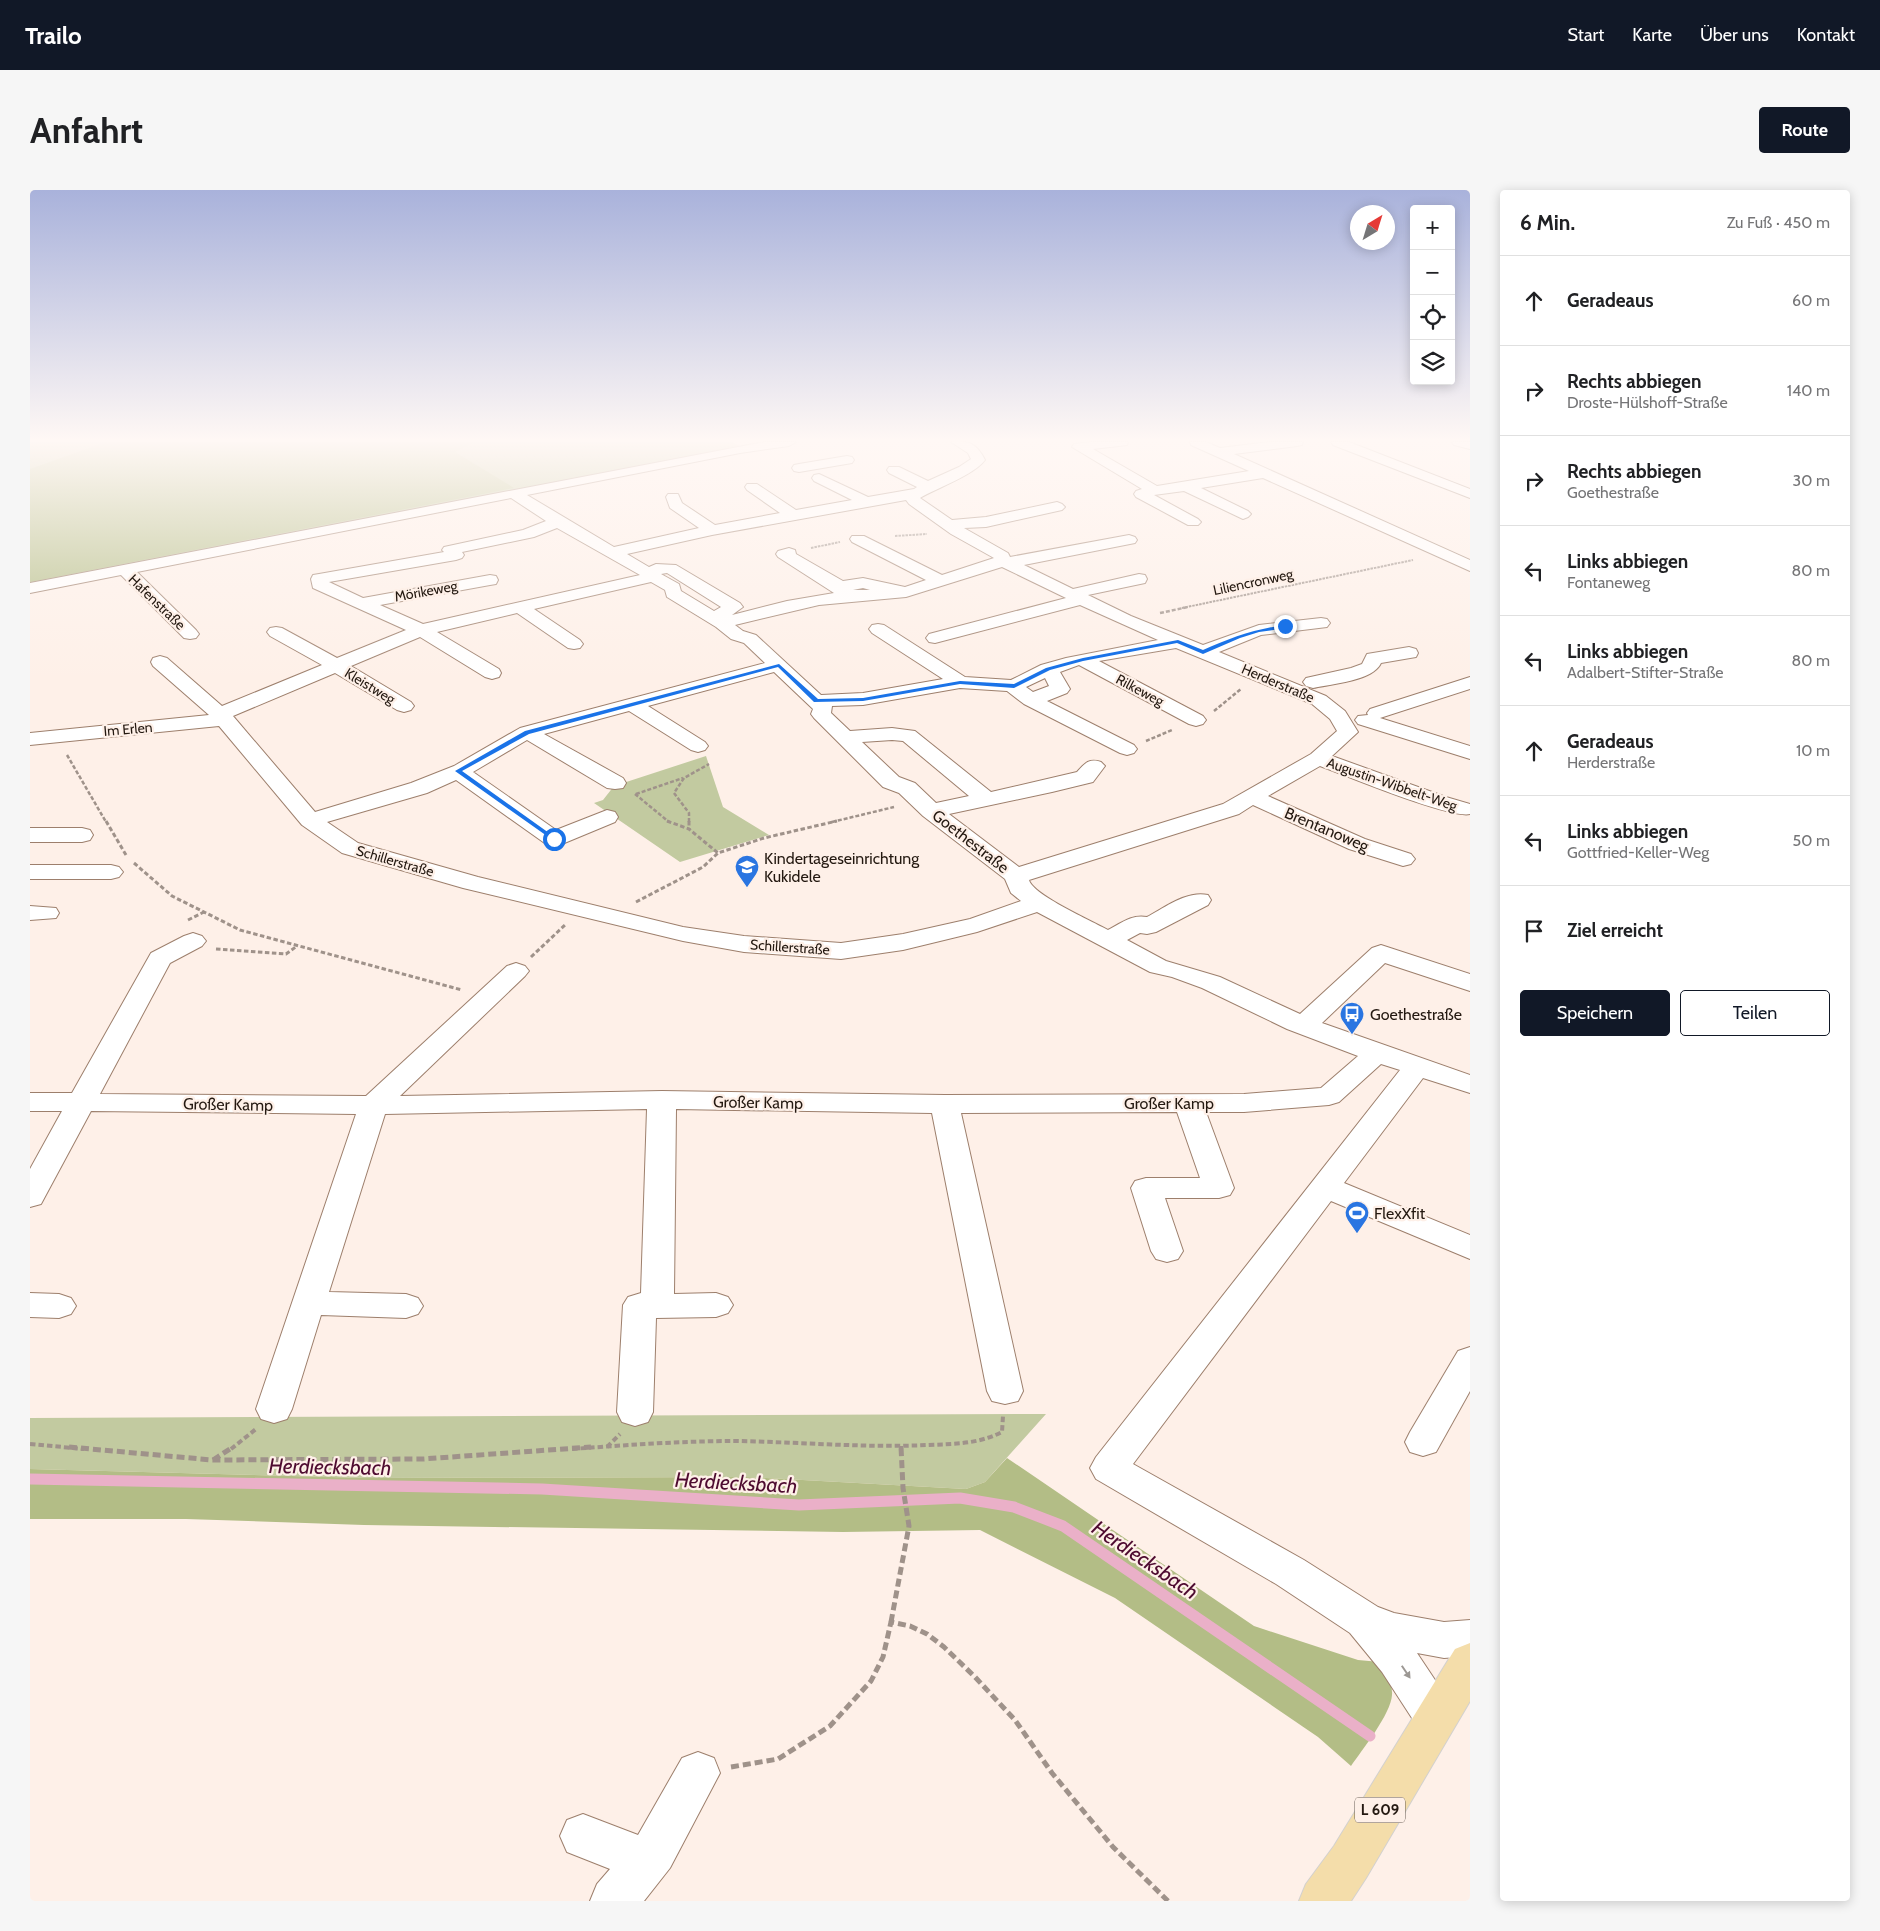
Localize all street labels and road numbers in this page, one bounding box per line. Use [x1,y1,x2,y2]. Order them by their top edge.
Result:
street label: Liliencronweg [1211,565,1296,599]
street label: Hafenstraße [125,570,189,634]
street label: Mörikeweg [393,576,460,605]
street label: Herderstraße [1239,660,1317,706]
street label: Kleistweg [341,664,400,709]
street label: Rilkeweg [1113,670,1168,711]
street label: Im Erlen [103,718,153,740]
street label: Augustin-Wibbelt-Weg [1324,753,1461,815]
street label: Brentanoweg [1282,803,1373,856]
street label: Goethestraße [929,806,1013,877]
street label: Schillerstraße [354,841,436,881]
street label: Schillerstraße [749,935,831,959]
street label: Großer Kamp [713,1092,803,1113]
street label: Großer Kamp [183,1094,273,1115]
street label: Großer Kamp [1124,1094,1214,1113]
road number: L 609 [1355,1798,1405,1822]

